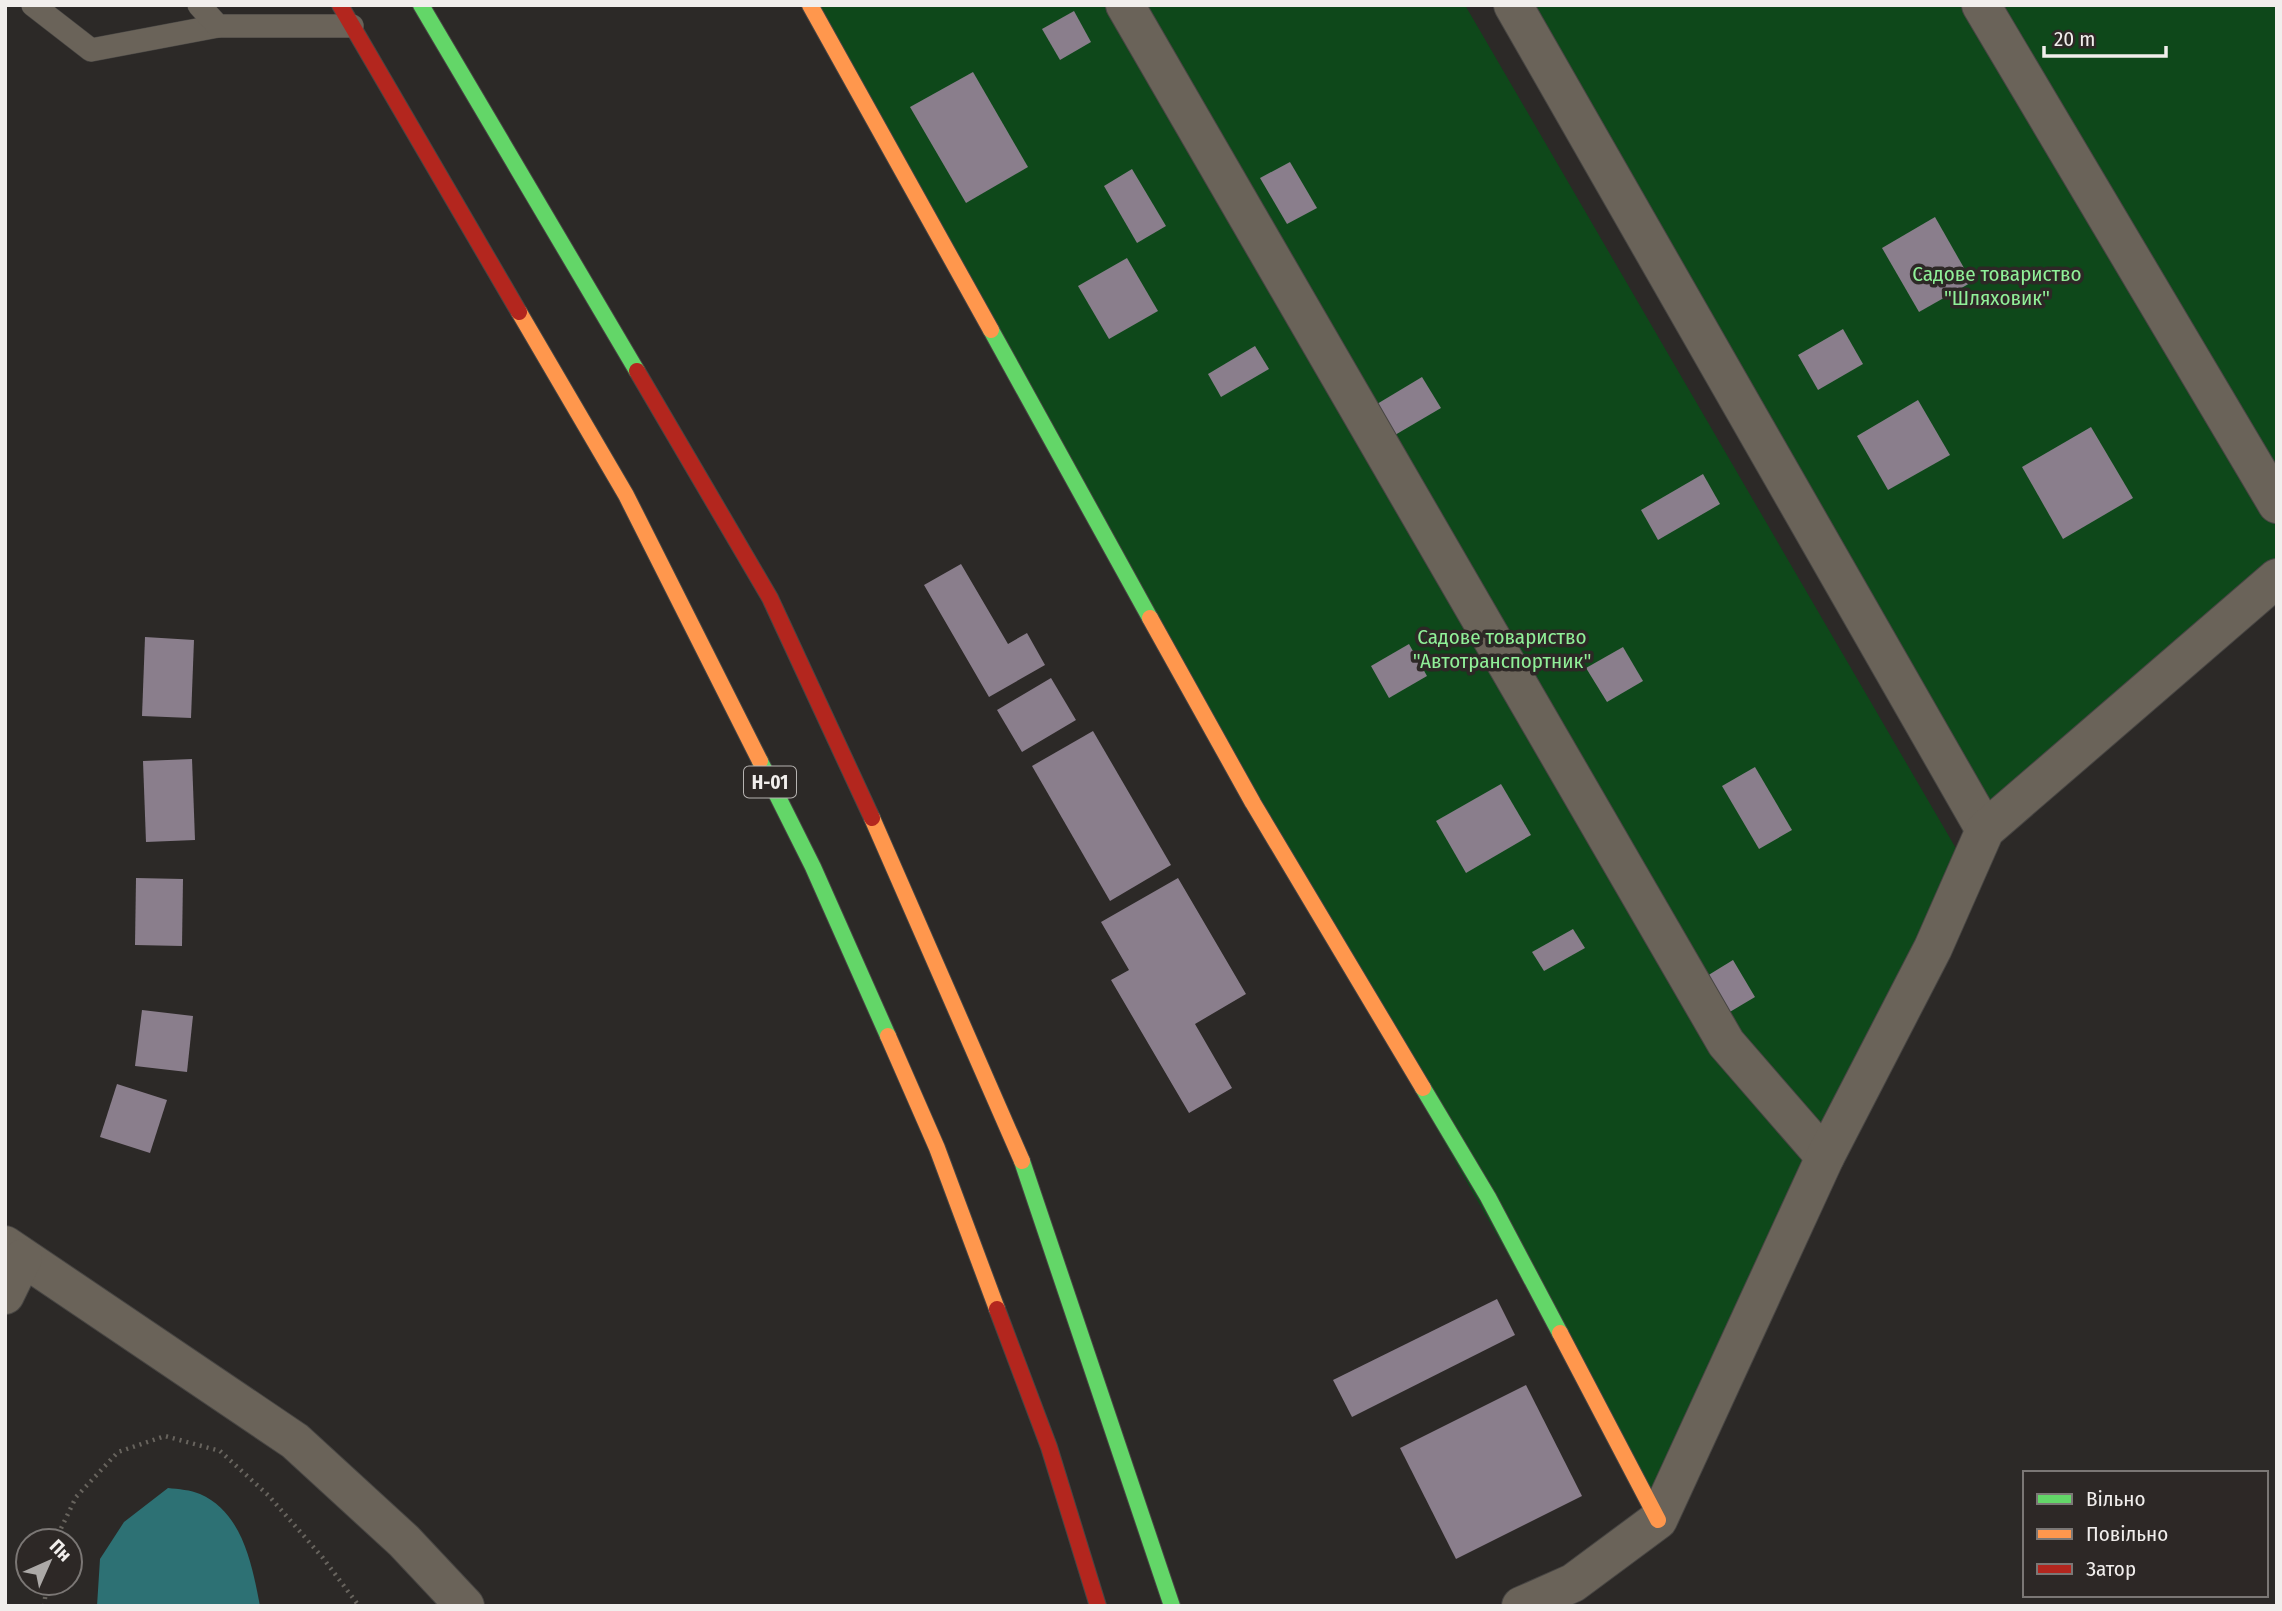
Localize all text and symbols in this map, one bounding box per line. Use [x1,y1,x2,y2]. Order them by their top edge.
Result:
scale bar [2044,14,2166,58]
text: 20 m [2054,26,2095,52]
park label: Садове товариство "Шляховик" [1912,261,2082,311]
park label: Садове товариство "Автотранспортник" [1413,624,1591,674]
road number: Н-01 [744,766,796,797]
legend [2023,1471,2268,1597]
text: Вільно [2086,1486,2146,1512]
text: Повільно [2086,1521,2168,1547]
north arrow [14,1527,84,1597]
text: Пн [45,1535,76,1566]
text: Затор [2086,1556,2136,1582]

